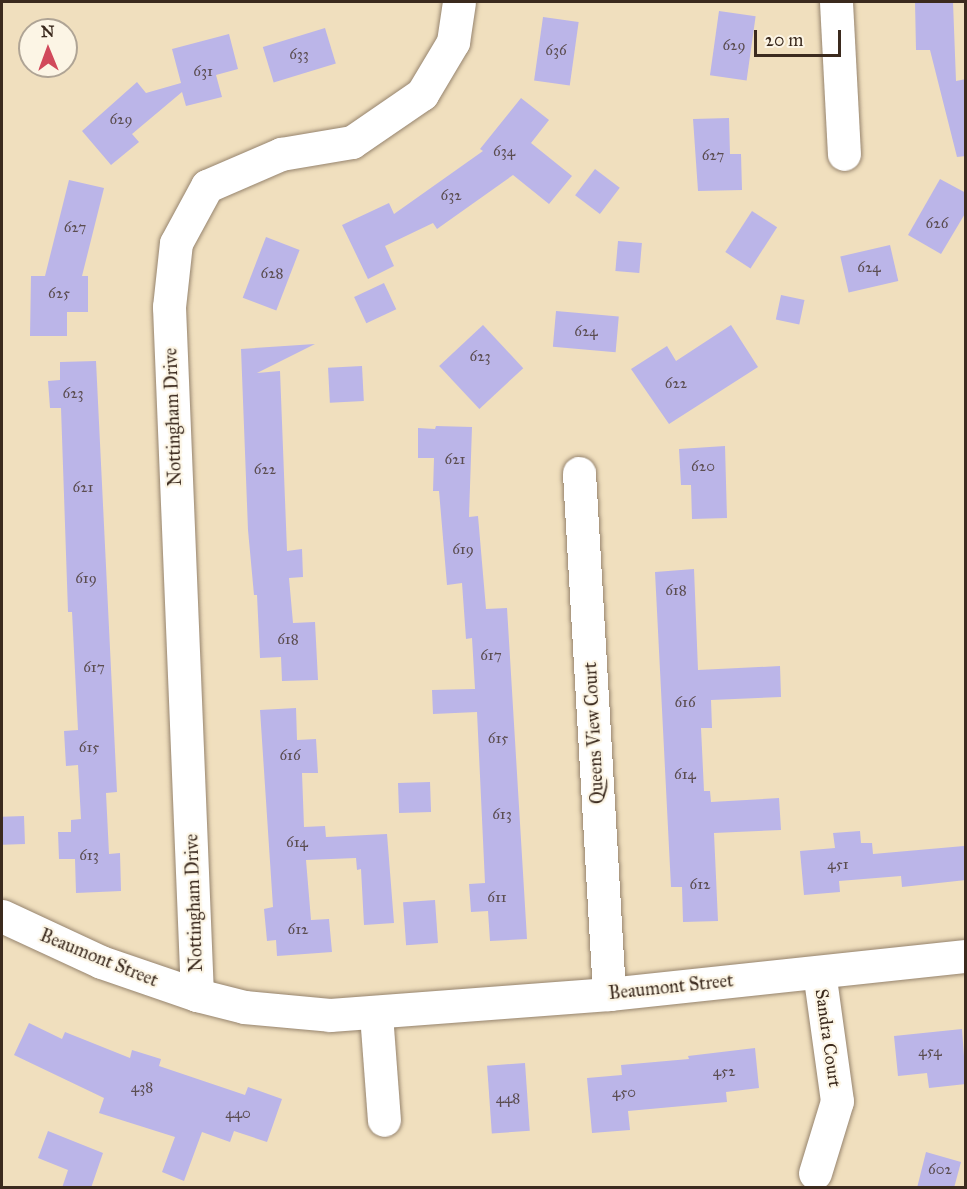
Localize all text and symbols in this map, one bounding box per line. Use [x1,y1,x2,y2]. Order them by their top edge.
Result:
north arrow [18,18,78,78]
scale bar [757,18,844,56]
text: N [41,22,55,41]
text: 20 m [765,29,803,51]
house number: 629 [722,37,746,55]
house number: 636 [545,42,567,60]
house number: 633 [289,46,309,64]
house number: 631 [193,63,213,81]
house number: 629 [109,111,133,129]
house number: 634 [493,143,515,161]
house number: 627 [702,147,724,165]
house number: 632 [440,187,462,205]
house number: 626 [926,215,948,233]
house number: 627 [64,219,86,237]
house number: 624 [857,259,881,277]
house number: 628 [260,265,284,283]
house number: 625 [48,285,70,303]
house number: 624 [574,323,598,341]
street label: Nottingham Drive [160,348,186,486]
house number: 623 [469,348,491,366]
house number: 622 [665,375,687,393]
house number: 623 [62,385,84,403]
house number: 621 [444,451,466,469]
house number: 620 [691,458,715,476]
house number: 622 [254,461,276,479]
house number: 621 [72,479,94,497]
house number: 619 [452,541,474,559]
house number: 619 [75,570,97,588]
house number: 618 [665,582,687,600]
house number: 618 [277,631,299,649]
house number: 617 [480,647,502,665]
house number: 617 [83,659,105,677]
street label: Queens View Court [579,661,609,805]
house number: 616 [674,694,696,712]
house number: 615 [488,730,508,748]
house number: 615 [79,739,99,757]
house number: 616 [279,747,301,765]
house number: 614 [674,766,696,784]
house number: 613 [492,806,512,824]
street label: Nottingham Drive [181,834,207,972]
house number: 614 [286,834,308,852]
house number: 613 [79,847,99,865]
house number: 451 [827,856,849,874]
house number: 612 [690,876,710,894]
house number: 611 [487,889,507,907]
house number: 612 [288,921,308,939]
street label: Beaumont Street [37,924,161,992]
street label: Beaumont Street [607,970,735,1004]
street label: Sandra Court [810,987,846,1089]
house number: 454 [918,1043,942,1061]
house number: 452 [713,1063,735,1081]
house number: 438 [131,1079,153,1097]
house number: 450 [612,1084,636,1102]
house number: 448 [496,1090,520,1108]
house number: 440 [225,1105,251,1123]
house number: 602 [928,1161,952,1179]

